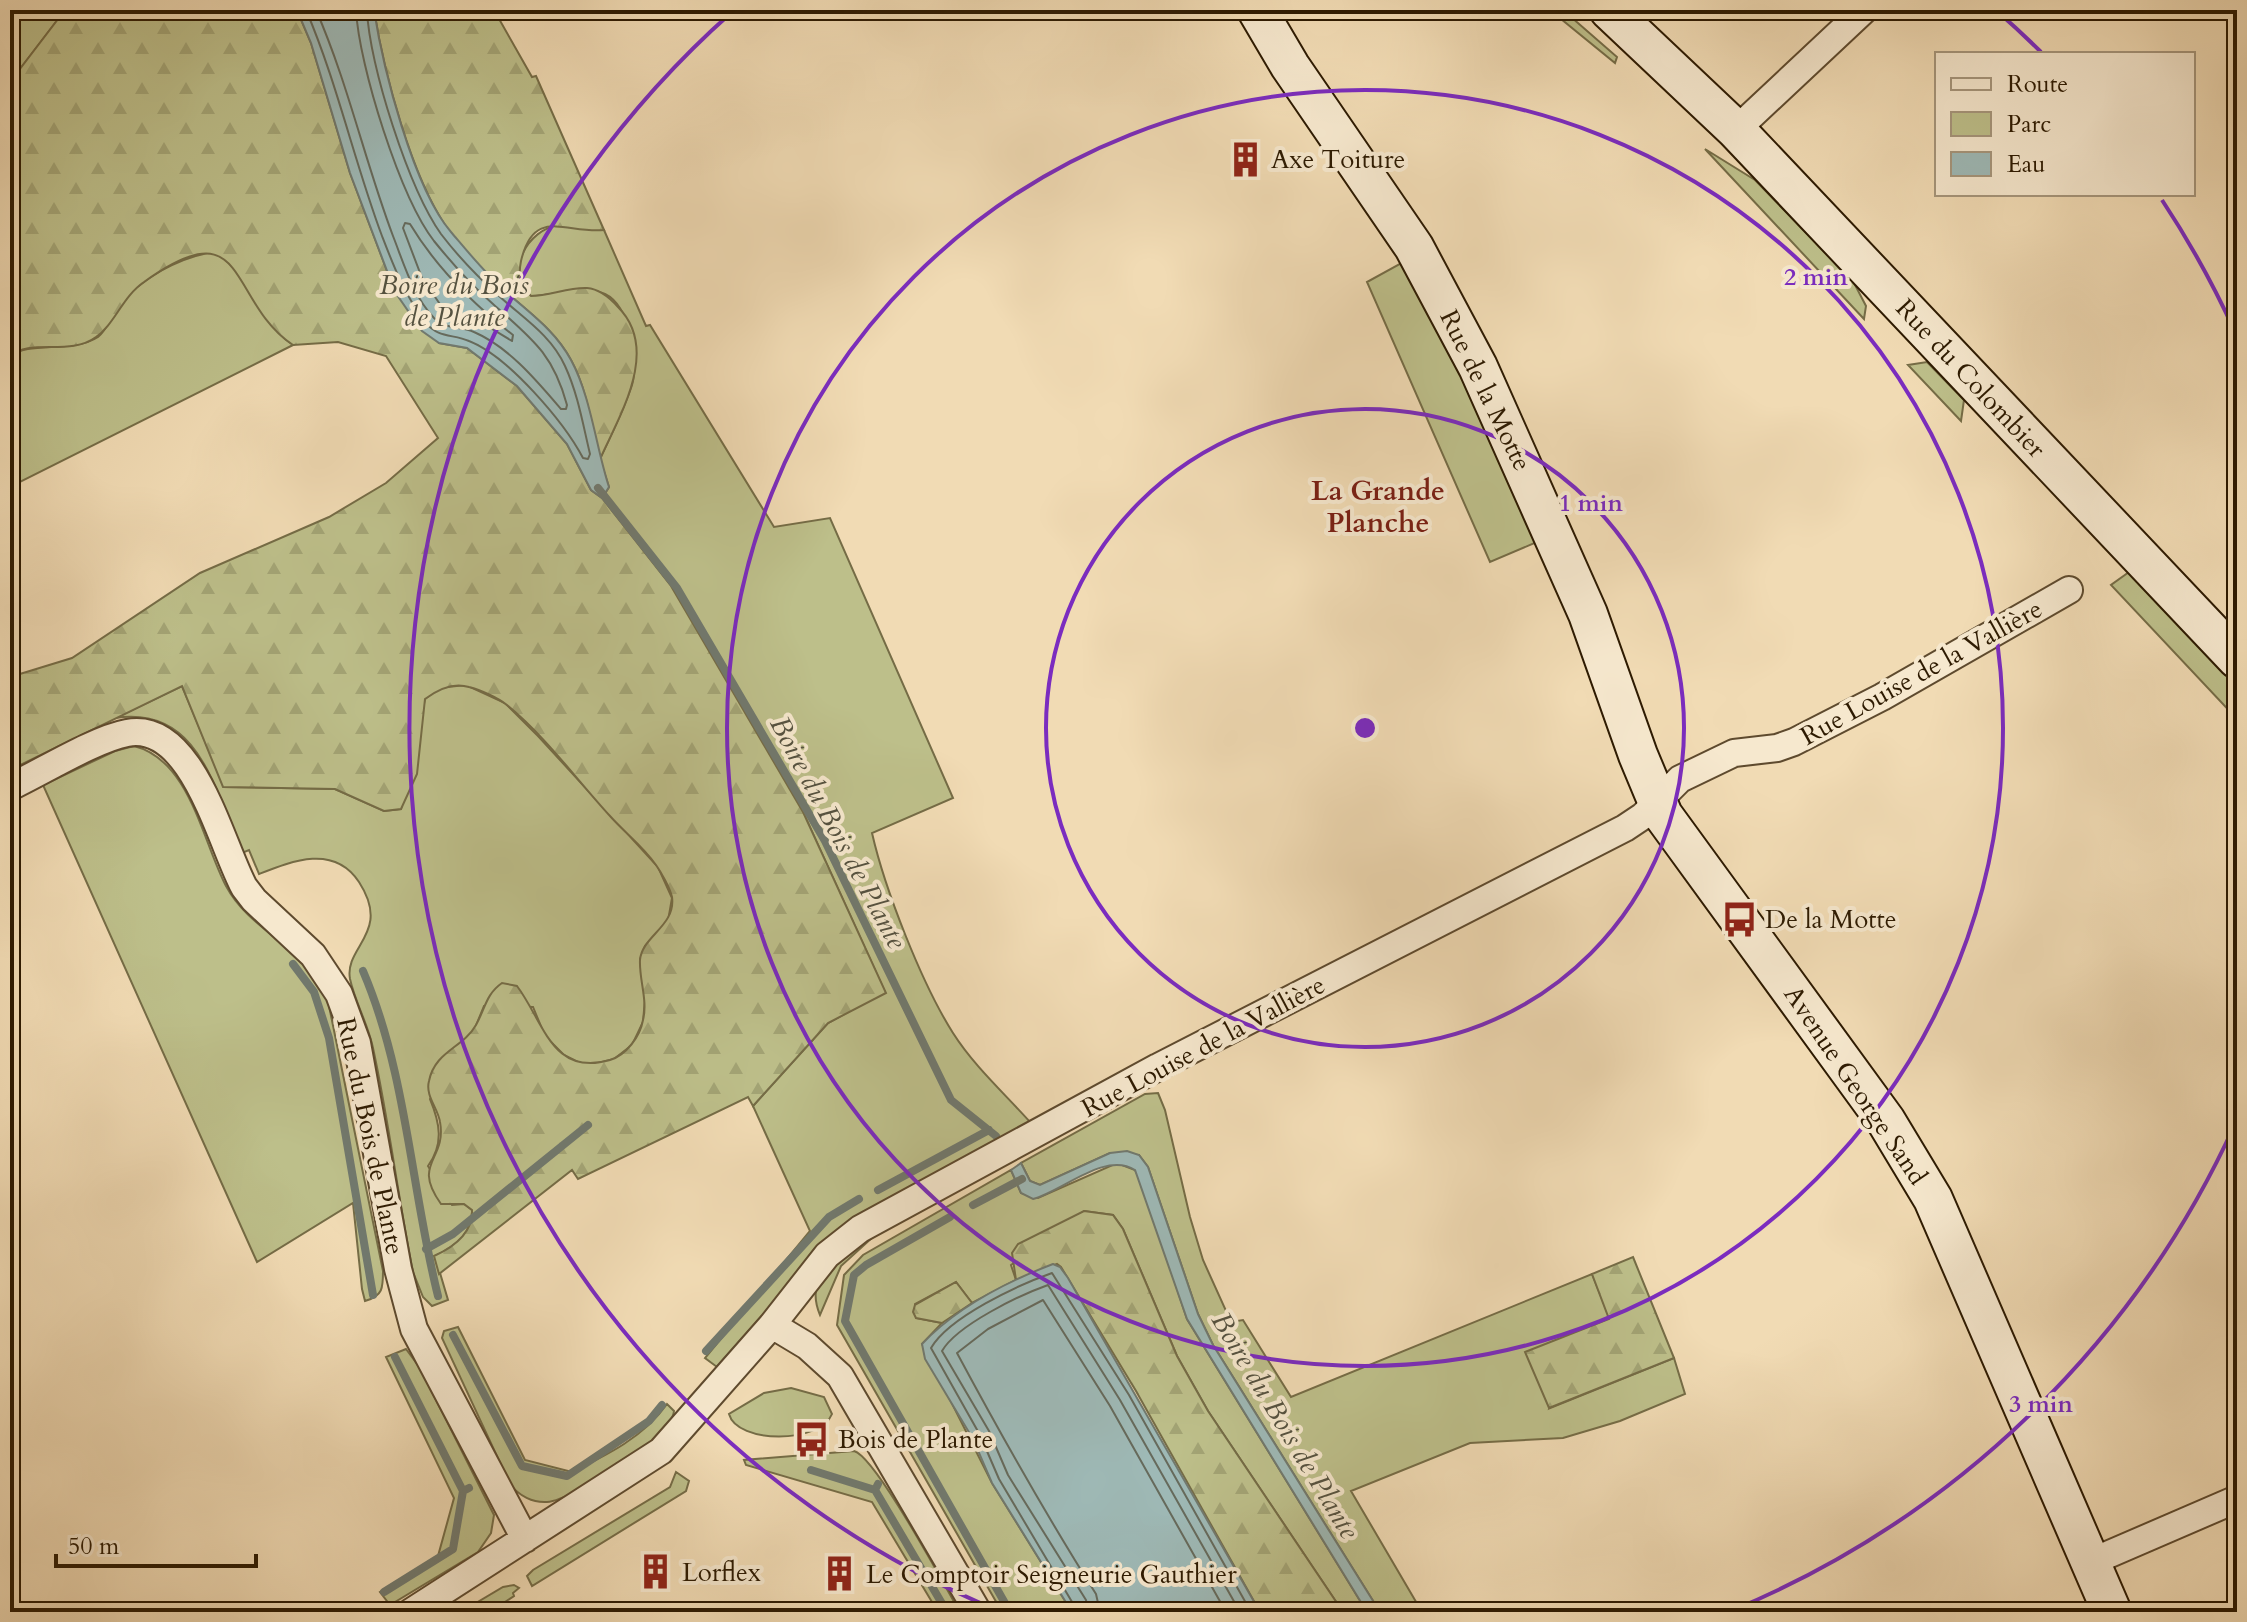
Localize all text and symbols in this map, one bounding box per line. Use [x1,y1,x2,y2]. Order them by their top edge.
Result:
legend [1935,52,2195,196]
text: Route [2007,68,2068,101]
text: Parc [2007,108,2051,141]
building icon: Axe Toiture [1226,140,1264,178]
place label: Axe Toiture [1271,142,1405,177]
text: Eau [2007,148,2045,181]
text: 2 min [1784,261,1849,294]
water label: Boire du Bois de Plante [379,266,529,336]
street label: Rue du Colombier [1888,291,2054,466]
street label: Rue de la Motte [1431,304,1540,477]
district label: La Grande Planche [1311,472,1445,542]
text: 1 min [1559,487,1624,520]
street label: Rue Louise de la Vallière [1794,591,2048,754]
water label: Boire du Bois de Plante [761,709,916,956]
centre of rings [1351,714,1379,742]
bus stop icon: De la Motte [1720,900,1758,938]
place label: De la Motte [1765,902,1897,937]
street label: Rue Louise de la Vallière [1075,967,1331,1126]
street label: Avenue George Sand [1776,979,1935,1192]
street label: Rue du Bois de Plante [328,1014,413,1258]
water label: Boire du Bois de Plante [1202,1305,1368,1546]
text: 3 min [2009,1388,2074,1421]
bus stop icon: Bois de Plante [793,1420,831,1458]
place label: Bois de Plante [838,1422,993,1457]
scale bar [56,1518,256,1568]
text: 50 m [68,1530,120,1563]
building icon: Lorflex [637,1553,675,1591]
place label: Lorflex [682,1555,761,1590]
building icon: Le Comptoir Seigneurie Gauthier [821,1555,859,1593]
place label: Le Comptoir Seigneurie Gauthier [866,1557,1237,1592]

